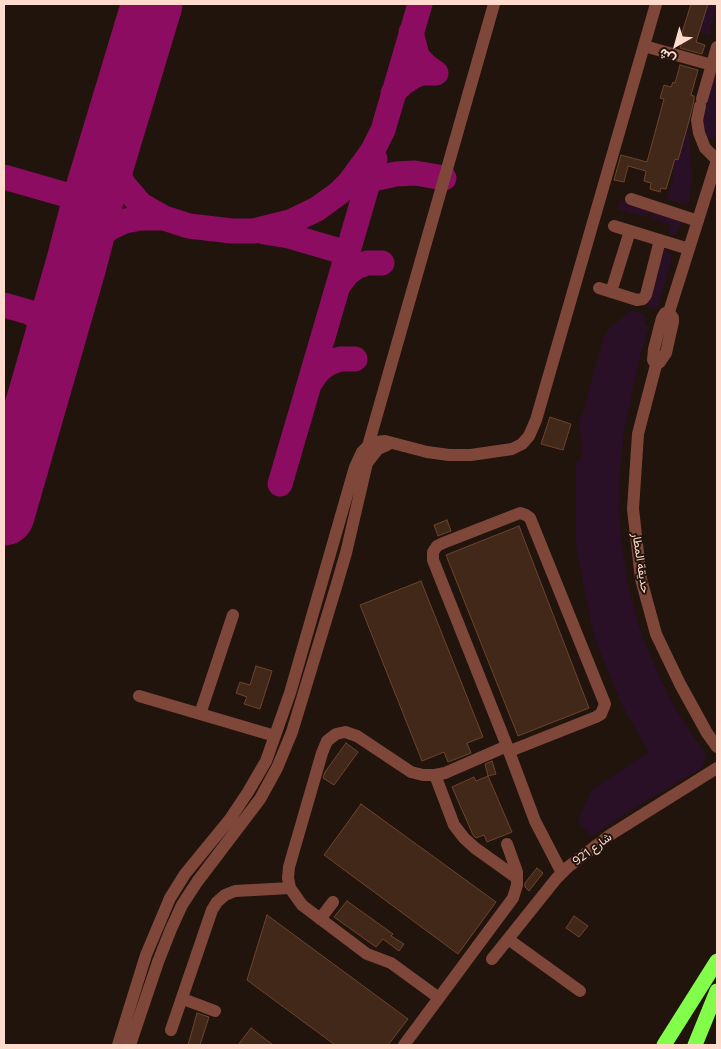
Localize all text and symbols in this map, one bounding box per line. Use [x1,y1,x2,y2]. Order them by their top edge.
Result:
north arrow [651,20,701,70]
text: ش [655,45,678,69]
street label: حديقة المطار [629,532,653,594]
street label: شارع 921 [570,830,614,868]

